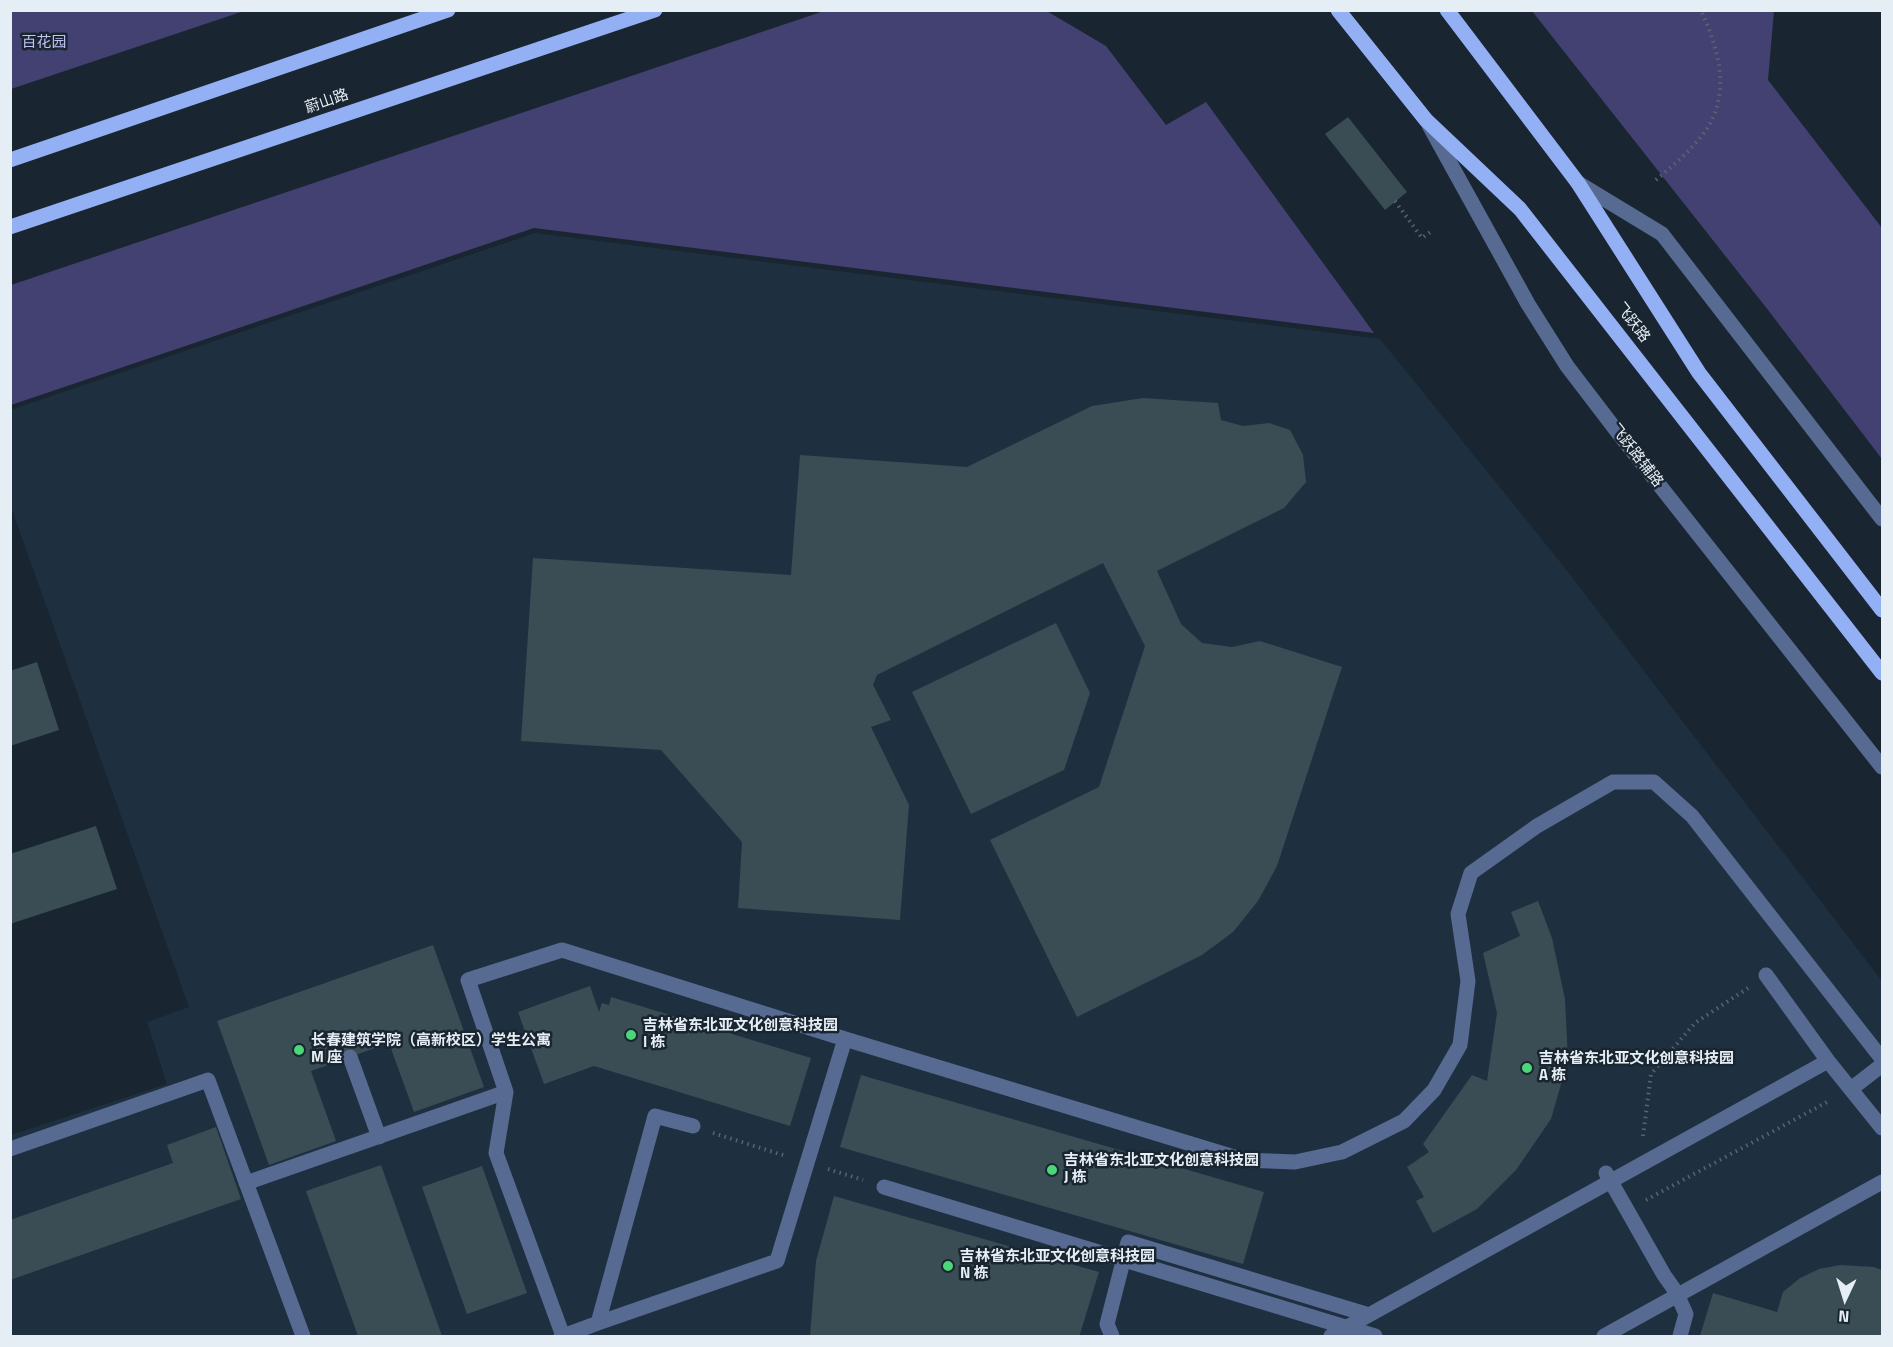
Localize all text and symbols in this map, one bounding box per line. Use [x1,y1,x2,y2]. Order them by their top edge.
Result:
park label: 百花园 [22,34,66,52]
street label: 蔚山路 [303,86,351,118]
street label: 飞跃路 [1611,300,1653,346]
street label: 飞跃路辅路 [1606,421,1666,491]
place label: 吉林省东北亚文化创意科技园 I 栋 [643,1017,838,1052]
marker: 吉林省东北亚文化创意科技园 I 栋 [624,1028,638,1042]
place label: 长春建筑学院（高新校区）学生公寓 M 座 [311,1032,551,1067]
marker: 长春建筑学院（高新校区）学生公寓 M 座 [292,1043,306,1057]
place label: 吉林省东北亚文化创意科技园 A 栋 [1539,1050,1734,1085]
marker: 吉林省东北亚文化创意科技园 A 栋 [1520,1061,1534,1075]
place label: 吉林省东北亚文化创意科技园 J 栋 [1064,1152,1259,1187]
marker: 吉林省东北亚文化创意科技园 J 栋 [1045,1163,1059,1177]
place label: 吉林省东北亚文化创意科技园 N 栋 [960,1248,1155,1283]
marker: 吉林省东北亚文化创意科技园 N 栋 [941,1259,955,1273]
north arrow [1815,1269,1875,1329]
text: N [1837,1305,1850,1329]

